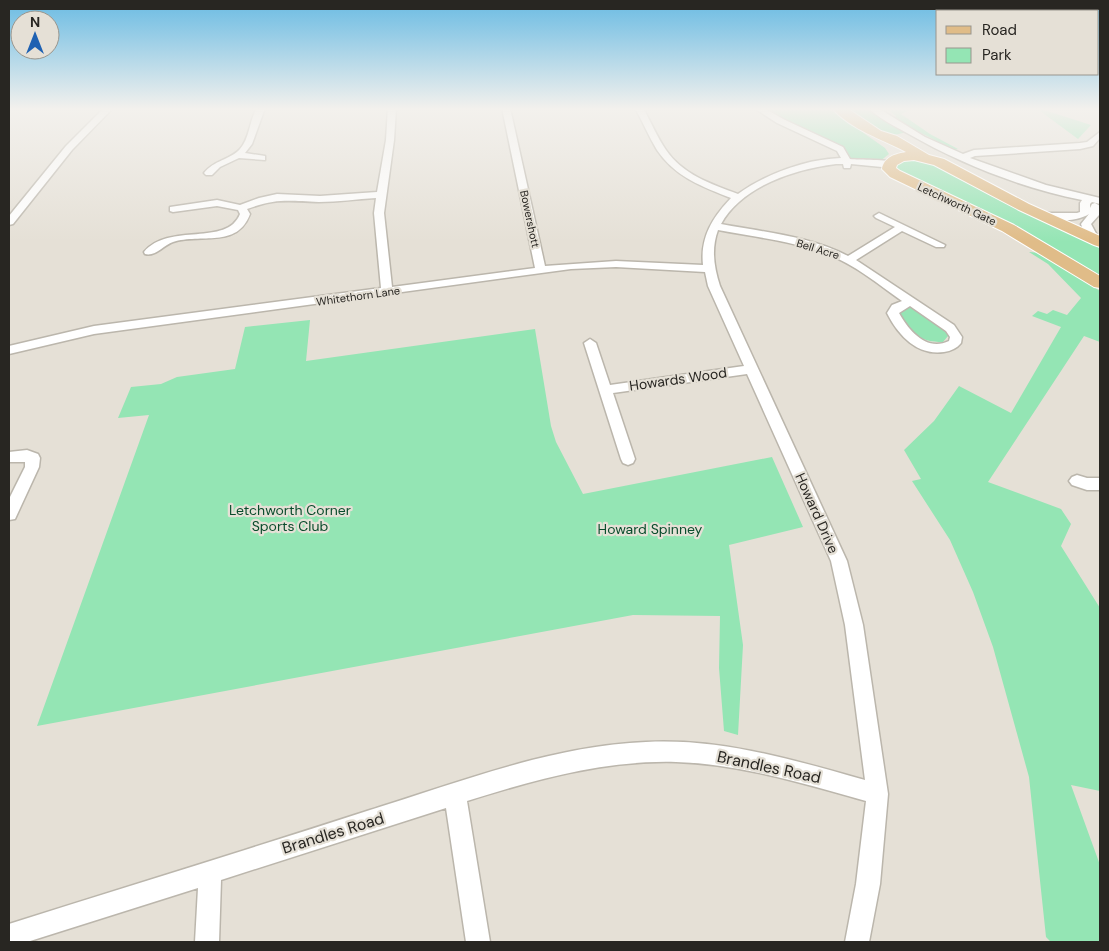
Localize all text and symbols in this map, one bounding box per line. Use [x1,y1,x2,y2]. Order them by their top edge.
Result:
north arrow [10,10,60,60]
legend [936,10,1099,75]
text: N [30,13,40,31]
text: Road [982,20,1017,40]
text: Park [982,45,1012,65]
street label: Letchworth Gate [915,180,999,228]
street label: Bowershott [517,189,543,249]
street label: Bell Acre [795,236,841,262]
street label: Whitethorn Lane [315,283,401,309]
street label: Howards Wood [628,363,728,395]
street label: Howard Drive [791,470,843,556]
park label: Letchworth Corner Sports Club [229,501,351,535]
park label: Howard Spinney [598,520,703,538]
street label: Brandles Road [715,746,823,788]
street label: Brandles Road [279,808,387,858]

